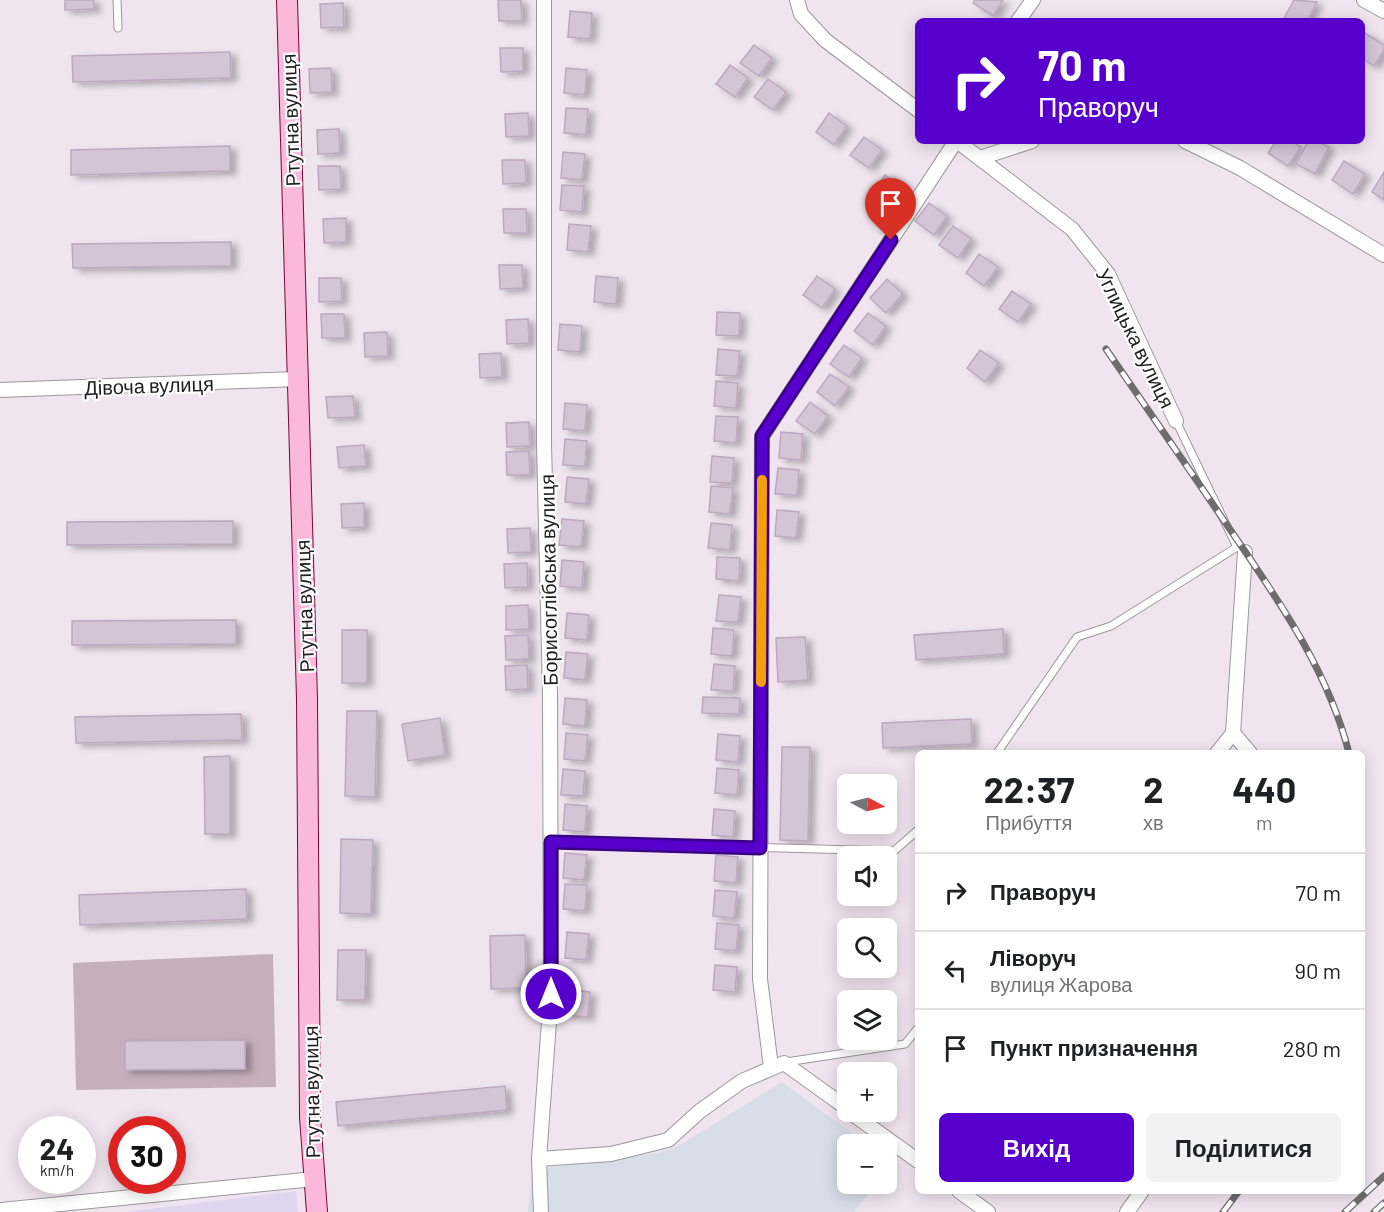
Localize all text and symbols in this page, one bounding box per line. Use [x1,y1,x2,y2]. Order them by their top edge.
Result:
text: 70 m [1038,39,1126,89]
icon: right [939,42,1017,120]
street label: Ртутна вулиця [276,53,304,187]
text: Праворуч [1038,90,1159,122]
pin [865,178,916,240]
icon: arrive [874,187,907,220]
street label: Углицька вулиця [1092,264,1180,412]
street label: Дівоча вулиця [84,371,214,399]
street label: Борисоглібська вулиця [534,474,562,686]
street label: Ртутна вулиця [290,539,318,673]
text: 22:37 [984,767,1074,810]
text: 2 [1143,767,1163,810]
text: 440 [1232,767,1296,810]
north arrow [837,774,897,834]
map controls [837,774,897,1194]
text: Прибуття [986,810,1072,834]
text: хв [1143,810,1164,834]
text: m [1256,810,1273,834]
button: sound [837,846,897,906]
icon: right [939,876,972,909]
text: Праворуч [990,878,1096,904]
text: 70 m [1296,879,1341,905]
button: search [837,918,897,978]
text: Ліворуч [990,944,1076,970]
icon: left [939,954,972,987]
text: 90 m [1295,957,1341,983]
position arrow [519,962,583,1026]
text: вулиця Жарова [990,972,1132,996]
button: layers [837,990,897,1050]
street label: Ртутна вулиця [298,1025,324,1159]
icon: arrive [939,1032,972,1065]
text: Пункт призначення [990,1034,1198,1060]
text: 280 m [1283,1035,1341,1061]
button: + [837,1062,897,1122]
button: Вихід [939,1113,1134,1182]
button: Поділитися [1146,1113,1341,1182]
speed limit sign: 30 [108,1116,186,1194]
text: 24 [40,1130,74,1166]
button: − [837,1134,897,1194]
text: km/h [40,1161,74,1179]

